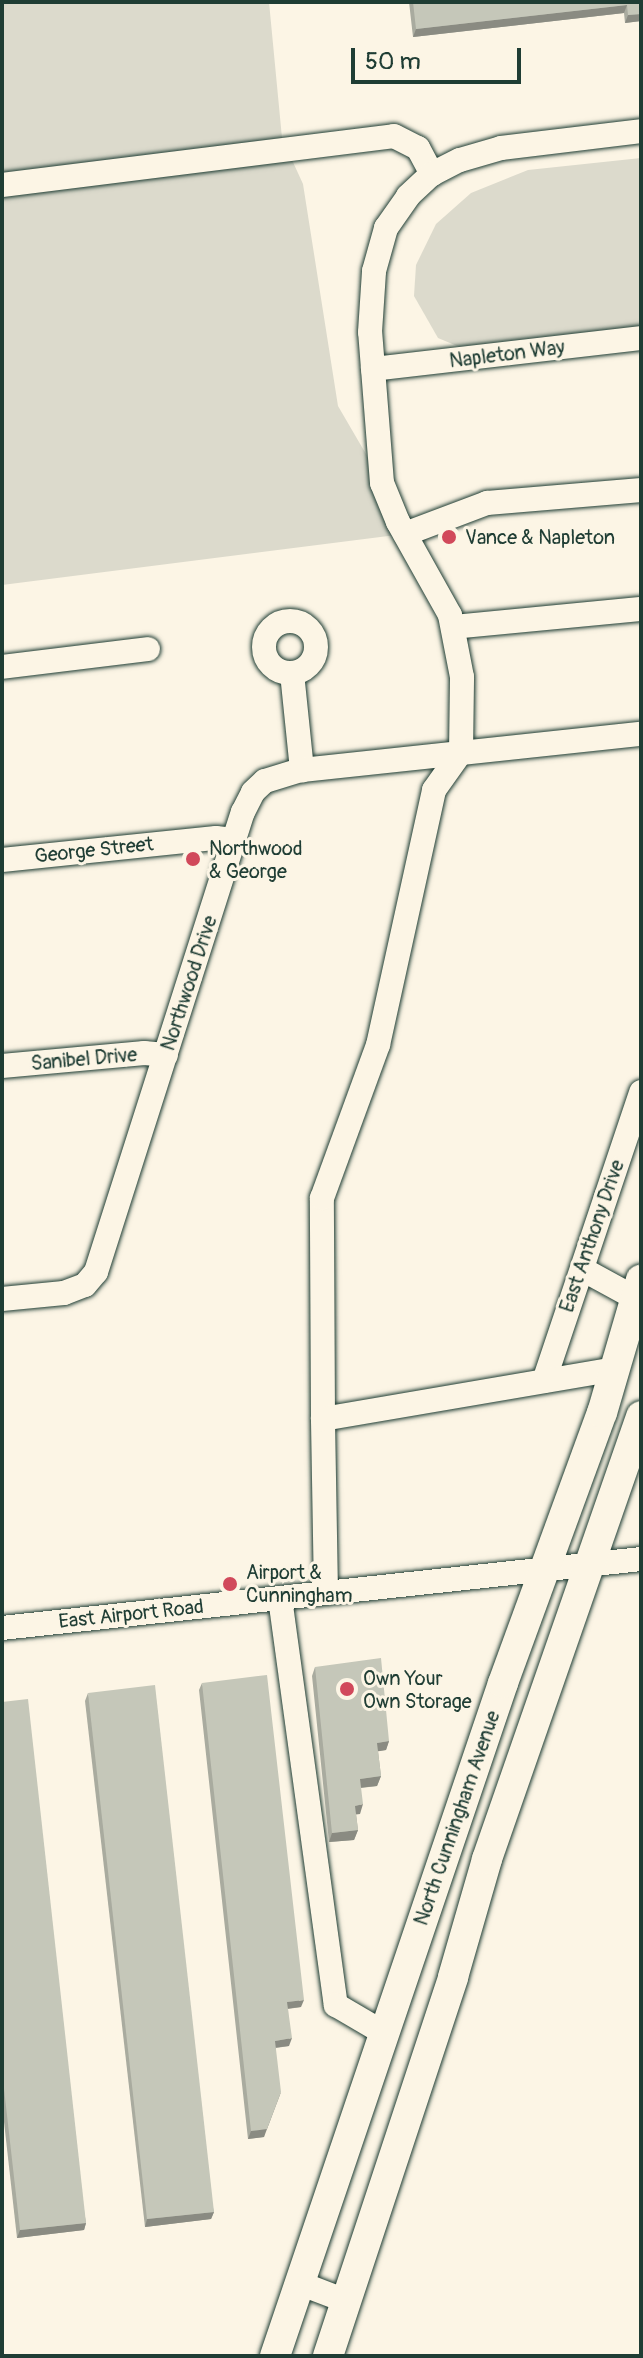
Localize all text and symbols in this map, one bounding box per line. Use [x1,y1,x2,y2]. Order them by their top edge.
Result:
scale bar [355,32,525,82]
text: 50 m [365,47,421,76]
street label: Napleton Way [448,335,566,373]
place label: Vance & Napleton [465,525,615,549]
marker: Vance & Napleton [440,528,458,546]
street label: George Street [33,832,155,868]
place label: Northwood & George [209,836,303,883]
marker: Northwood & George [184,850,202,868]
street label: Northwood Drive [156,912,222,1054]
street label: Sanibel Drive [30,1042,138,1076]
street label: East Anthony Drive [555,1157,629,1315]
place label: Airport & Cunningham [246,1560,352,1607]
marker: Airport & Cunningham [221,1575,239,1593]
street label: East Airport Road [57,1594,205,1634]
place label: Own Your Own Storage [363,1666,472,1713]
marker: Own Your Own Storage [338,1680,356,1698]
street label: North Cunningham Avenue [409,1708,505,1928]

